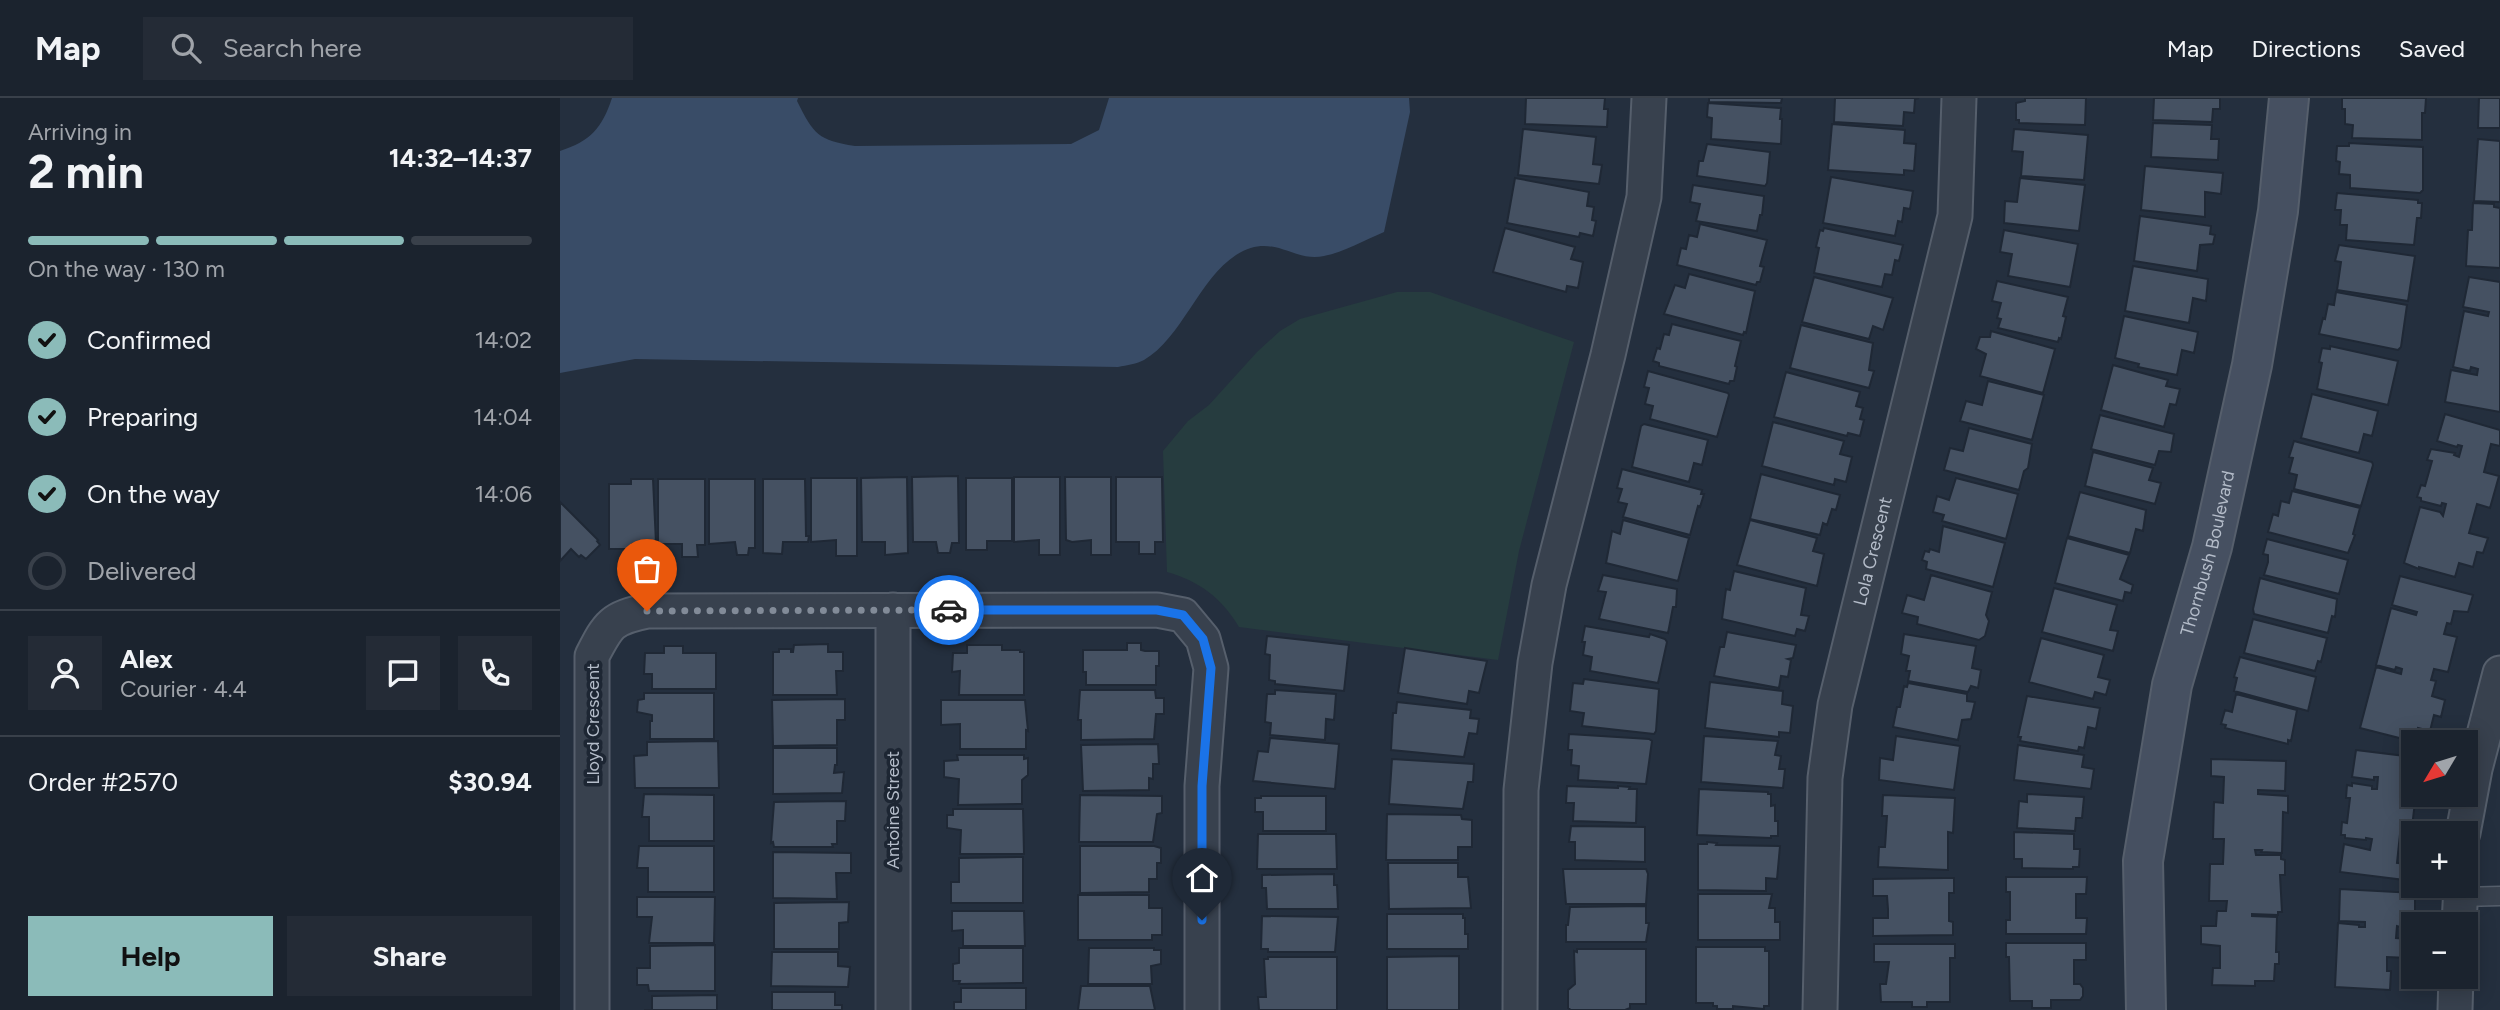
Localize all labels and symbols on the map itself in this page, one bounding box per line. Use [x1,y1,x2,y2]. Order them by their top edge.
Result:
street label: Thornbush Boulevard [2176,468,2239,639]
street label: Lola Crescent [1849,495,1897,608]
pin [617,539,677,611]
courier [914,575,984,645]
street label: Lloyd Crescent [582,663,604,785]
north arrow [2401,730,2478,807]
street label: Antoine Street [882,751,904,869]
pin [1172,848,1232,920]

